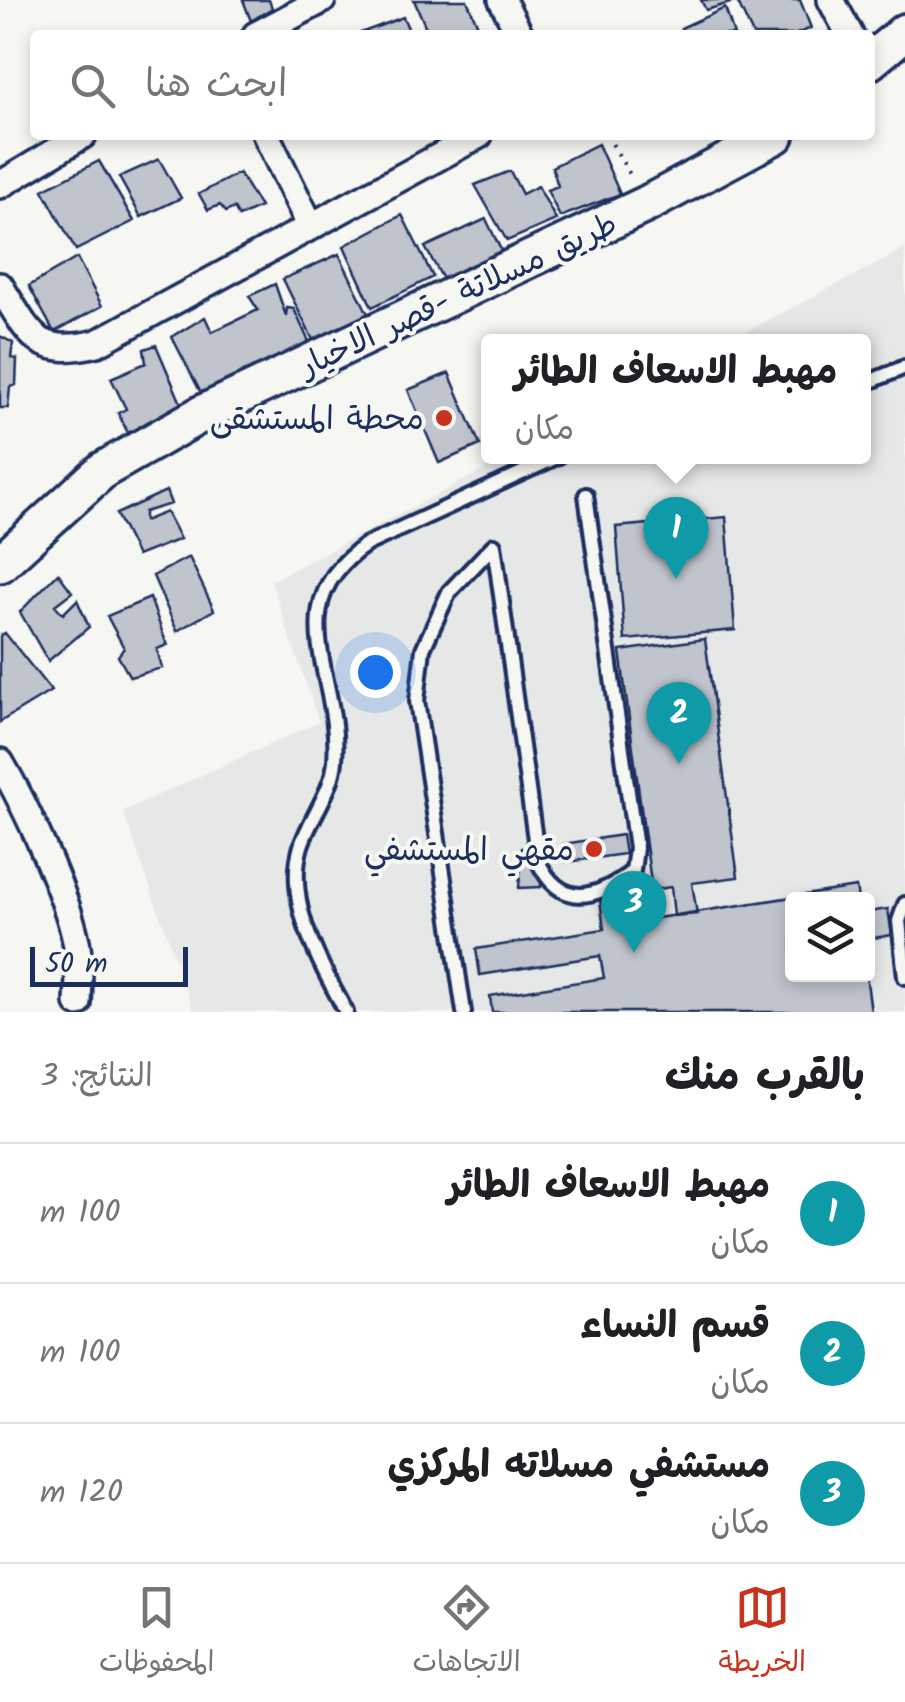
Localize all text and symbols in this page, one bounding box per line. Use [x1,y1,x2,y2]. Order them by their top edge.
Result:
search box [30,30,875,140]
text: ابحث هنا [145,56,287,116]
icon: search [65,58,120,113]
street label: طريق مسلاتة -قصر الاخيار [289,200,627,394]
popup [481,334,871,464]
text: مهبط الاسعاف الطائر [515,343,837,403]
place label: محطة المستشقى [210,395,424,446]
text: مكان [515,405,574,456]
marker: محطة المستشقى [433,407,455,429]
pin: 1 [644,496,708,579]
your location [350,647,401,698]
pin: 2 [646,682,712,764]
place label: مقهي المستشفي [364,826,574,877]
marker: مقهي المستشفي [583,838,605,860]
pin: 3 [602,870,666,953]
map controls [785,892,875,982]
button: layers [785,892,875,982]
scale bar [30,942,188,986]
text: 50 m [45,942,108,987]
text: بالقرب منك [665,1044,865,1111]
text: النتائج: 3 [40,1052,153,1103]
text: مهبط الاسعاف الطائر [447,1157,770,1217]
text: 100 m [40,1188,120,1239]
text: 1 [828,1188,837,1239]
text: مكان [711,1219,770,1270]
text: قسم النساء [580,1297,770,1357]
text: 100 m [40,1328,120,1379]
text: 2 [823,1328,842,1379]
text: مكان [711,1359,770,1410]
text: مستشفي مسلاته المركزي [387,1437,770,1497]
text: 120 m [40,1468,123,1519]
text: 3 [824,1468,841,1519]
text: مكان [711,1499,770,1550]
tab: المحفوظات [99,1580,214,1686]
tab: الاتجاهات [412,1580,521,1686]
tab: الخريطة [719,1580,806,1686]

